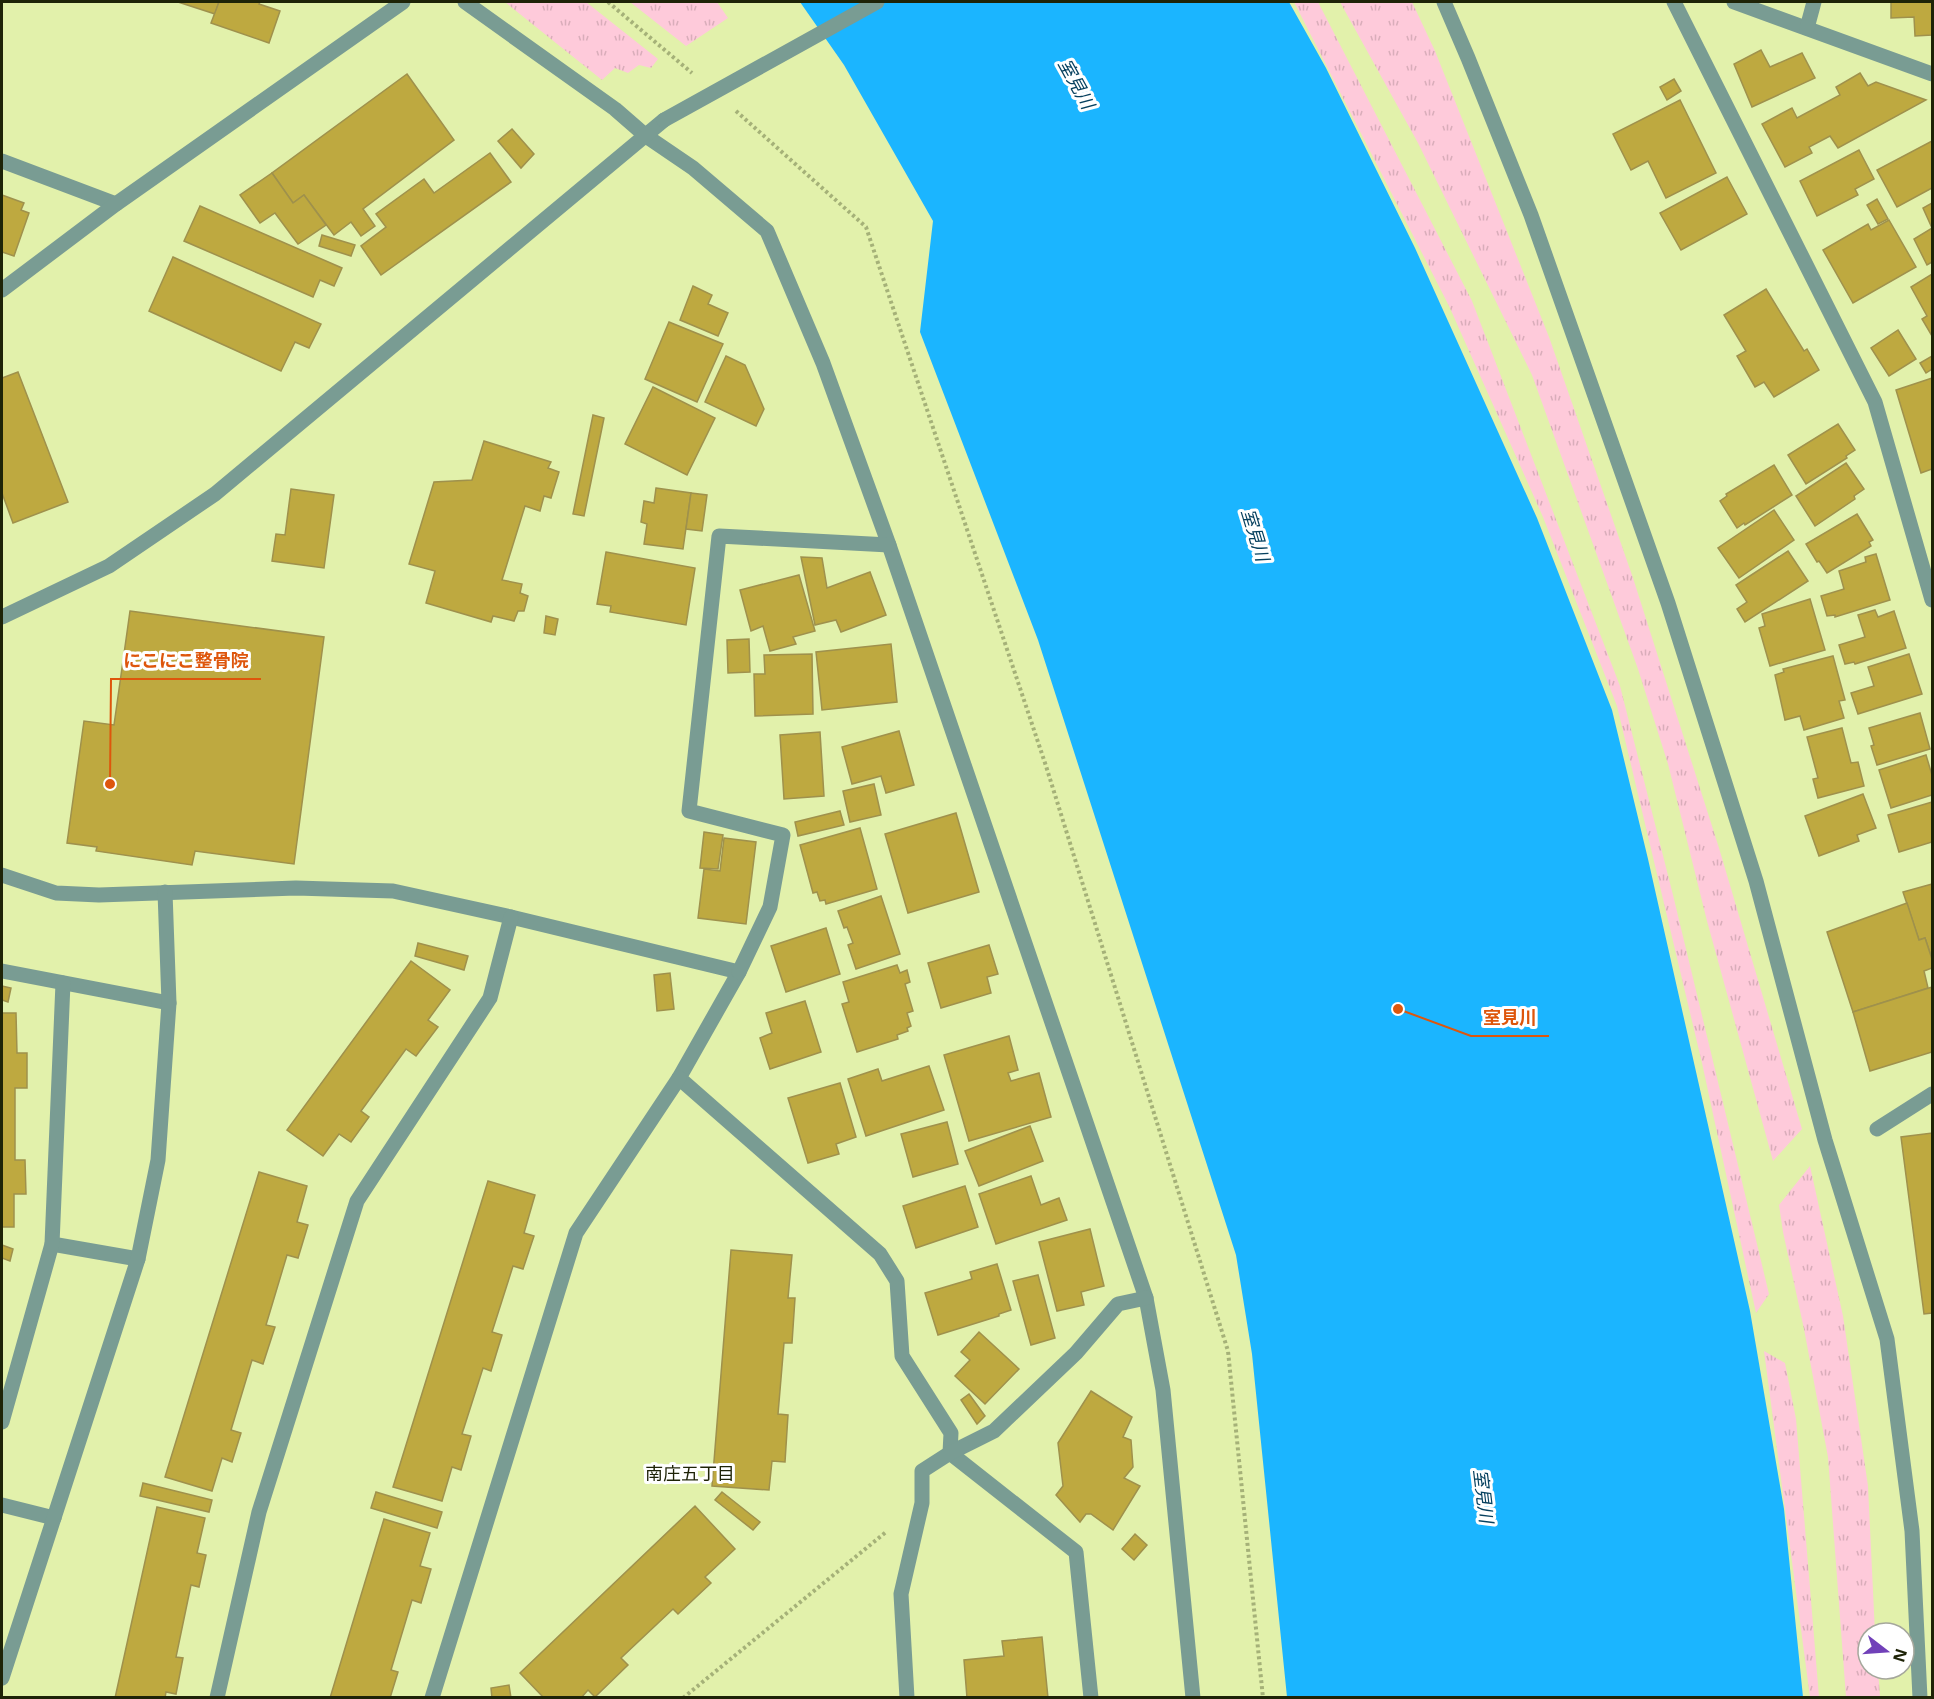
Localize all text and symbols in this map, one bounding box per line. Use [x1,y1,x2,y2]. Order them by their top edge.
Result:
water label: 室見川 [1053,54,1101,115]
water label: 室見川 [1237,505,1276,566]
callout: にこにこ整骨院 [111,643,261,679]
text: にこにこ整骨院 [123,648,249,672]
callout: 室見川 [1471,1000,1549,1036]
text: 室見川 [1483,1005,1537,1029]
district label: 南庄五丁目 [645,1461,735,1485]
water label: 室見川 [1469,1468,1499,1526]
north arrow [1856,1621,1916,1681]
text: N [1888,1646,1913,1665]

